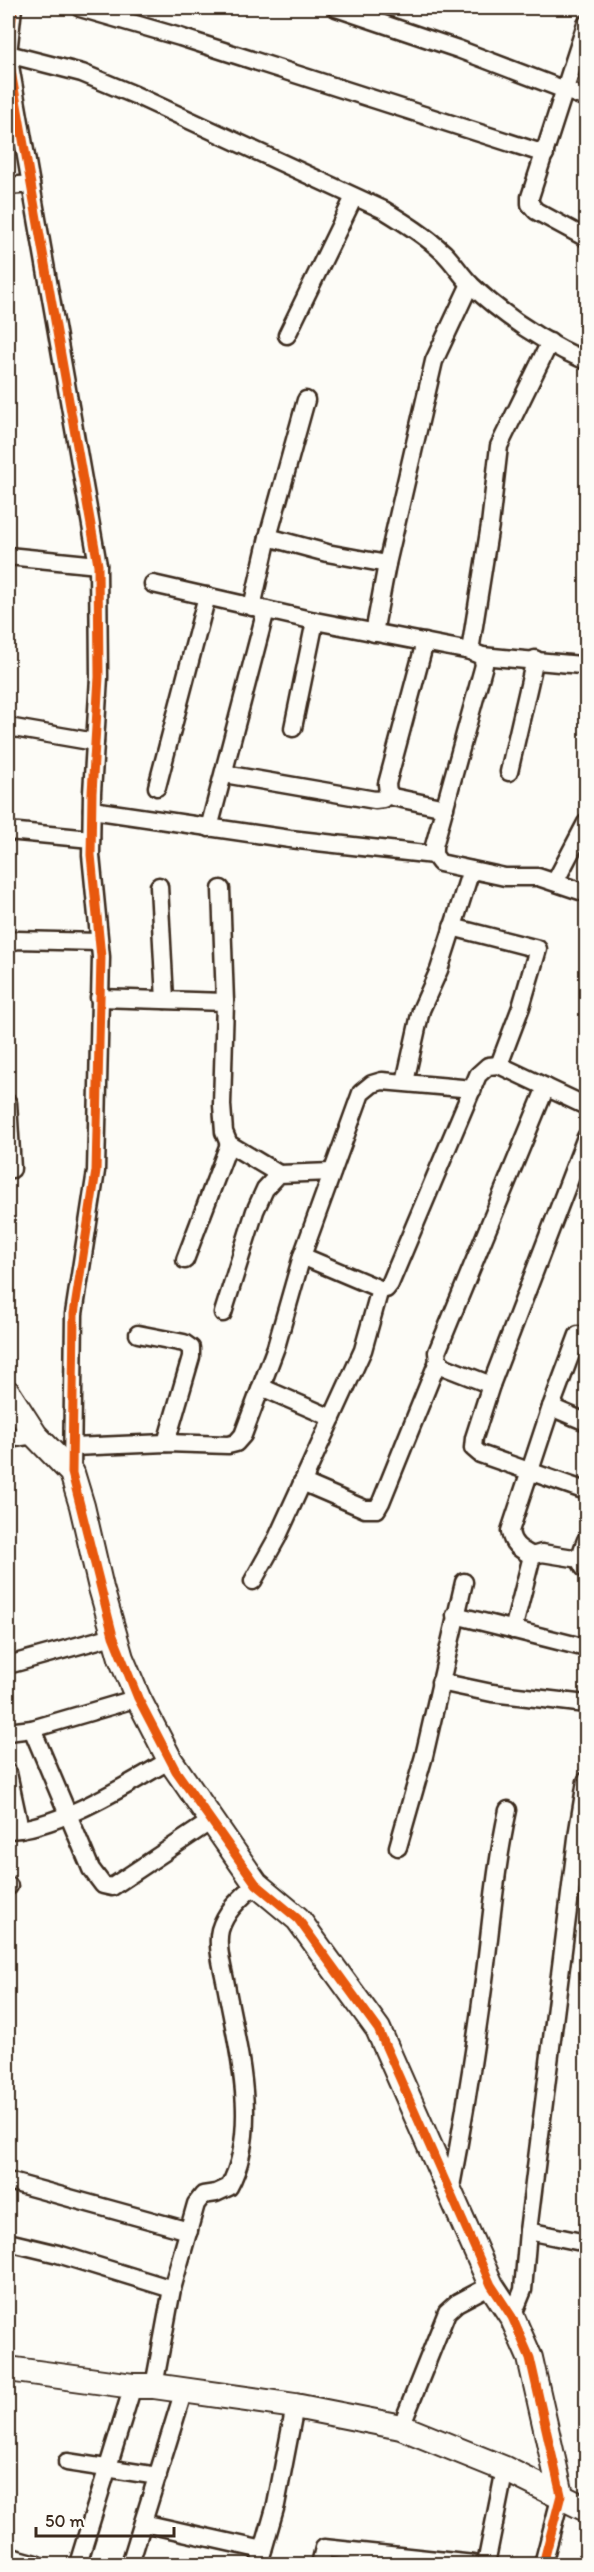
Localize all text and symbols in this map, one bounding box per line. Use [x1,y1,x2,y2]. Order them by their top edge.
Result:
scale bar [36,2500,174,2538]
text: 50 m [45,2510,85,2532]

